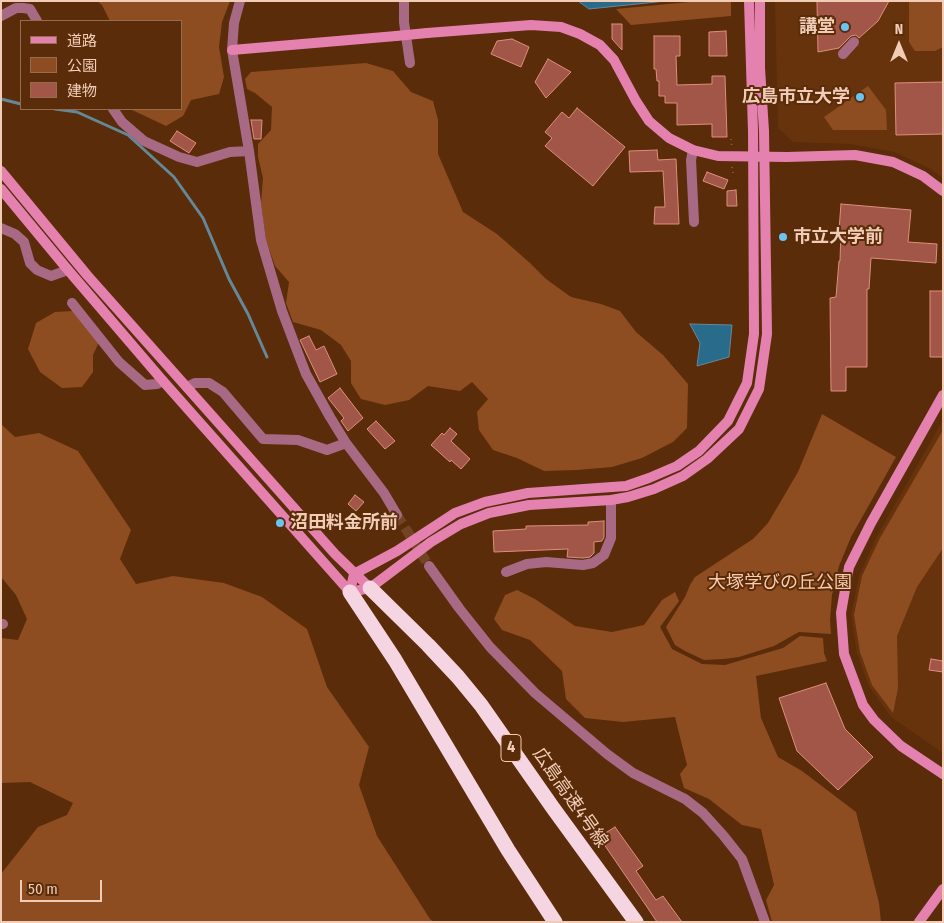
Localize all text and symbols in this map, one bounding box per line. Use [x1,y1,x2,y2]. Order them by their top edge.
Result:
place label: 講堂 [799,16,835,38]
legend [20,20,182,110]
north arrow [874,20,924,70]
marker: 講堂 [839,21,851,33]
text: N [895,21,903,38]
text: 道路 [67,32,97,50]
text: 公園 [67,57,97,75]
text: 建物 [67,82,97,100]
place label: 広島市立大学 [742,86,850,108]
marker: 広島市立大学 [854,91,866,103]
place label: 市立大学前 [793,226,883,248]
marker: 市立大学前 [777,231,789,243]
place label: 沼田料金所前 [290,512,398,534]
marker: 沼田料金所前 [274,517,286,529]
park label: 大塚学びの丘公園 [708,572,852,594]
road number: 4 [501,734,521,761]
street label: 広島高速4号線 [528,744,612,852]
scale bar [22,870,105,902]
text: 50 m [28,880,58,898]

